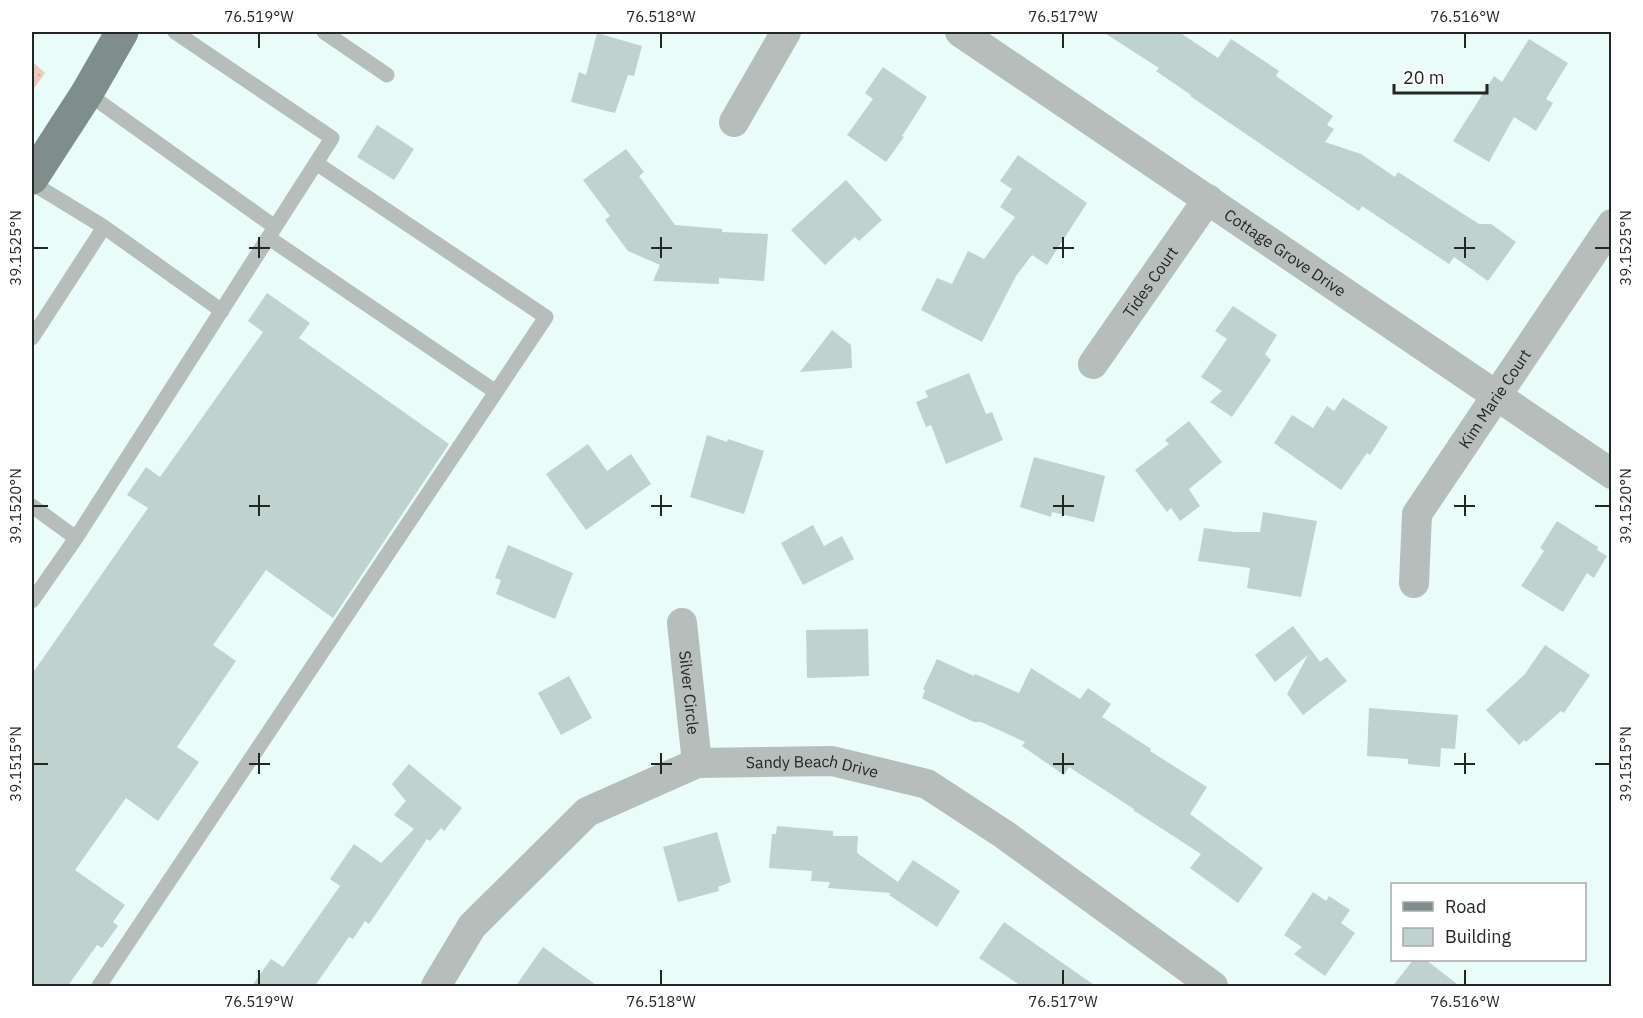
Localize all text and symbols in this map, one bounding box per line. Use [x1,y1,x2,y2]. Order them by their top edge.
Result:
text: 76.519°W [224,7,294,26]
text: 76.518°W [626,7,696,26]
text: 76.517°W [1028,7,1098,26]
text: 76.516°W [1430,7,1500,26]
scale bar [1394,57,1487,95]
text: 20 m [1403,66,1445,89]
street label: Cottage Grove Drive [1221,204,1350,301]
text: 39.1525°N [6,210,25,286]
text: 39.1525°N [1616,210,1635,286]
street label: Tides Court [1118,242,1182,321]
street label: Kim Marie Court [1454,345,1535,452]
text: 39.1520°N [6,468,25,544]
text: 39.1520°N [1616,468,1635,544]
street label: Silver Circle [675,649,704,736]
text: 39.1515°N [6,726,25,802]
text: 39.1515°N [1616,726,1635,802]
street label: Sandy Beach Drive [746,751,881,782]
legend [1391,883,1586,961]
text: Road [1445,895,1486,918]
text: Building [1445,925,1512,948]
text: 76.519°W [224,992,294,1011]
text: 76.518°W [626,992,696,1011]
text: 76.517°W [1028,992,1098,1011]
text: 76.516°W [1430,992,1500,1011]

